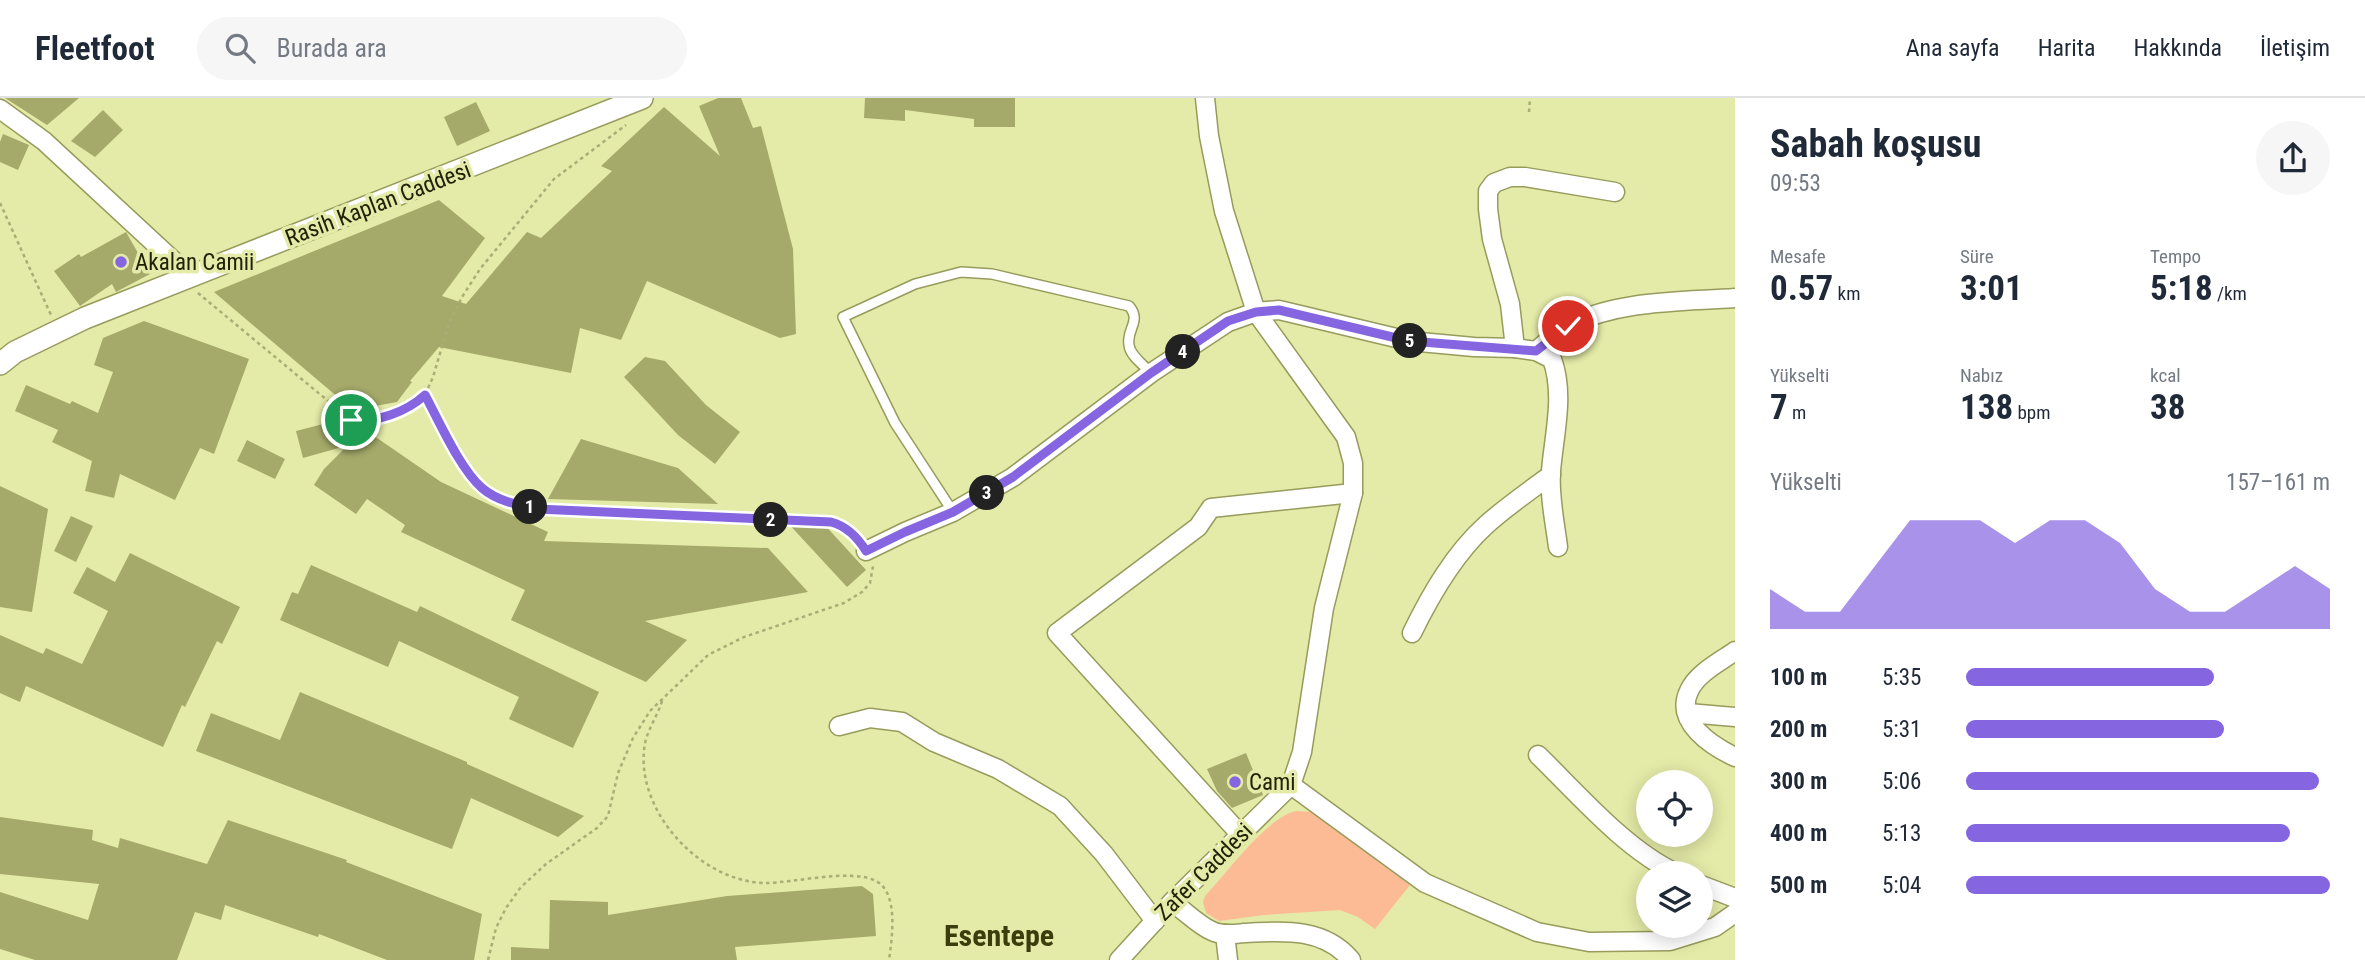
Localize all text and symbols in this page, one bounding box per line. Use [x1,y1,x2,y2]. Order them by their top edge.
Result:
search box [197,17,687,80]
text: Fleetfoot [35,29,155,68]
icon: search [221,29,259,67]
text: Burada ara [277,33,387,63]
text: Ana sayfa [1906,34,2000,62]
text: Harita [2038,34,2095,62]
text: Hakkında [2133,34,2222,62]
text: İletişim [2260,34,2330,62]
button: share [2256,121,2330,195]
text: Sabah koşusu [1770,122,1982,166]
street label: Rasih Kaplan Caddesi [281,156,475,252]
text: 09:53 [1770,170,1821,197]
text: Mesafe [1770,245,1826,268]
text: Süre [1960,245,1994,268]
text: Tempo [2150,245,2201,268]
place label: Akalan Camii [135,249,254,276]
marker: Akalan Camii [113,254,129,270]
text: 0.57 [1770,268,1833,309]
text: 3:01 [1960,268,2023,309]
text: 5:18 [2150,268,2213,309]
text: km [1833,282,1860,305]
text: /km [2213,282,2247,305]
pin [1538,296,1598,356]
icon: check [1549,307,1587,345]
pin: 5 [1392,324,1428,358]
text: 5 [1405,329,1414,352]
pin: 4 [1166,334,1200,370]
text: 4 [1178,340,1187,363]
text: Yükselti [1770,364,1829,387]
text: Nabız [1960,364,2003,387]
text: kcal [2150,364,2181,387]
text: 7 [1770,387,1788,428]
text: 138 [1960,387,2013,428]
text: 38 [2150,387,2185,428]
pin [321,390,381,450]
icon: arrive [332,401,370,439]
text: m [1788,401,1806,424]
text: bpm [2013,401,2050,424]
text: Yükselti [1770,469,1842,496]
text: 157–161 m [2226,469,2330,496]
pin: 3 [970,476,1004,510]
text: 3 [982,481,991,504]
pin: 1 [512,490,548,524]
text: 1 [525,495,534,518]
pin: 2 [754,502,788,538]
text: 2 [766,508,775,531]
text: 100 m [1770,664,1827,691]
text: 5:35 [1882,664,1921,691]
text: 200 m [1770,716,1827,743]
text: 5:31 [1882,716,1921,743]
text: 300 m [1770,768,1827,795]
text: 5:06 [1882,768,1921,795]
place label: Cami [1249,769,1296,796]
map controls [1636,770,1713,938]
button: locate [1636,770,1713,847]
marker: Cami [1227,774,1243,790]
street label: Zafer Caddesi [1150,818,1258,926]
text: 400 m [1770,820,1827,847]
text: 5:13 [1882,820,1921,847]
button: layers [1636,861,1713,938]
text: 500 m [1770,872,1827,899]
text: 5:04 [1882,872,1921,899]
district label: Esentepe [944,918,1054,953]

